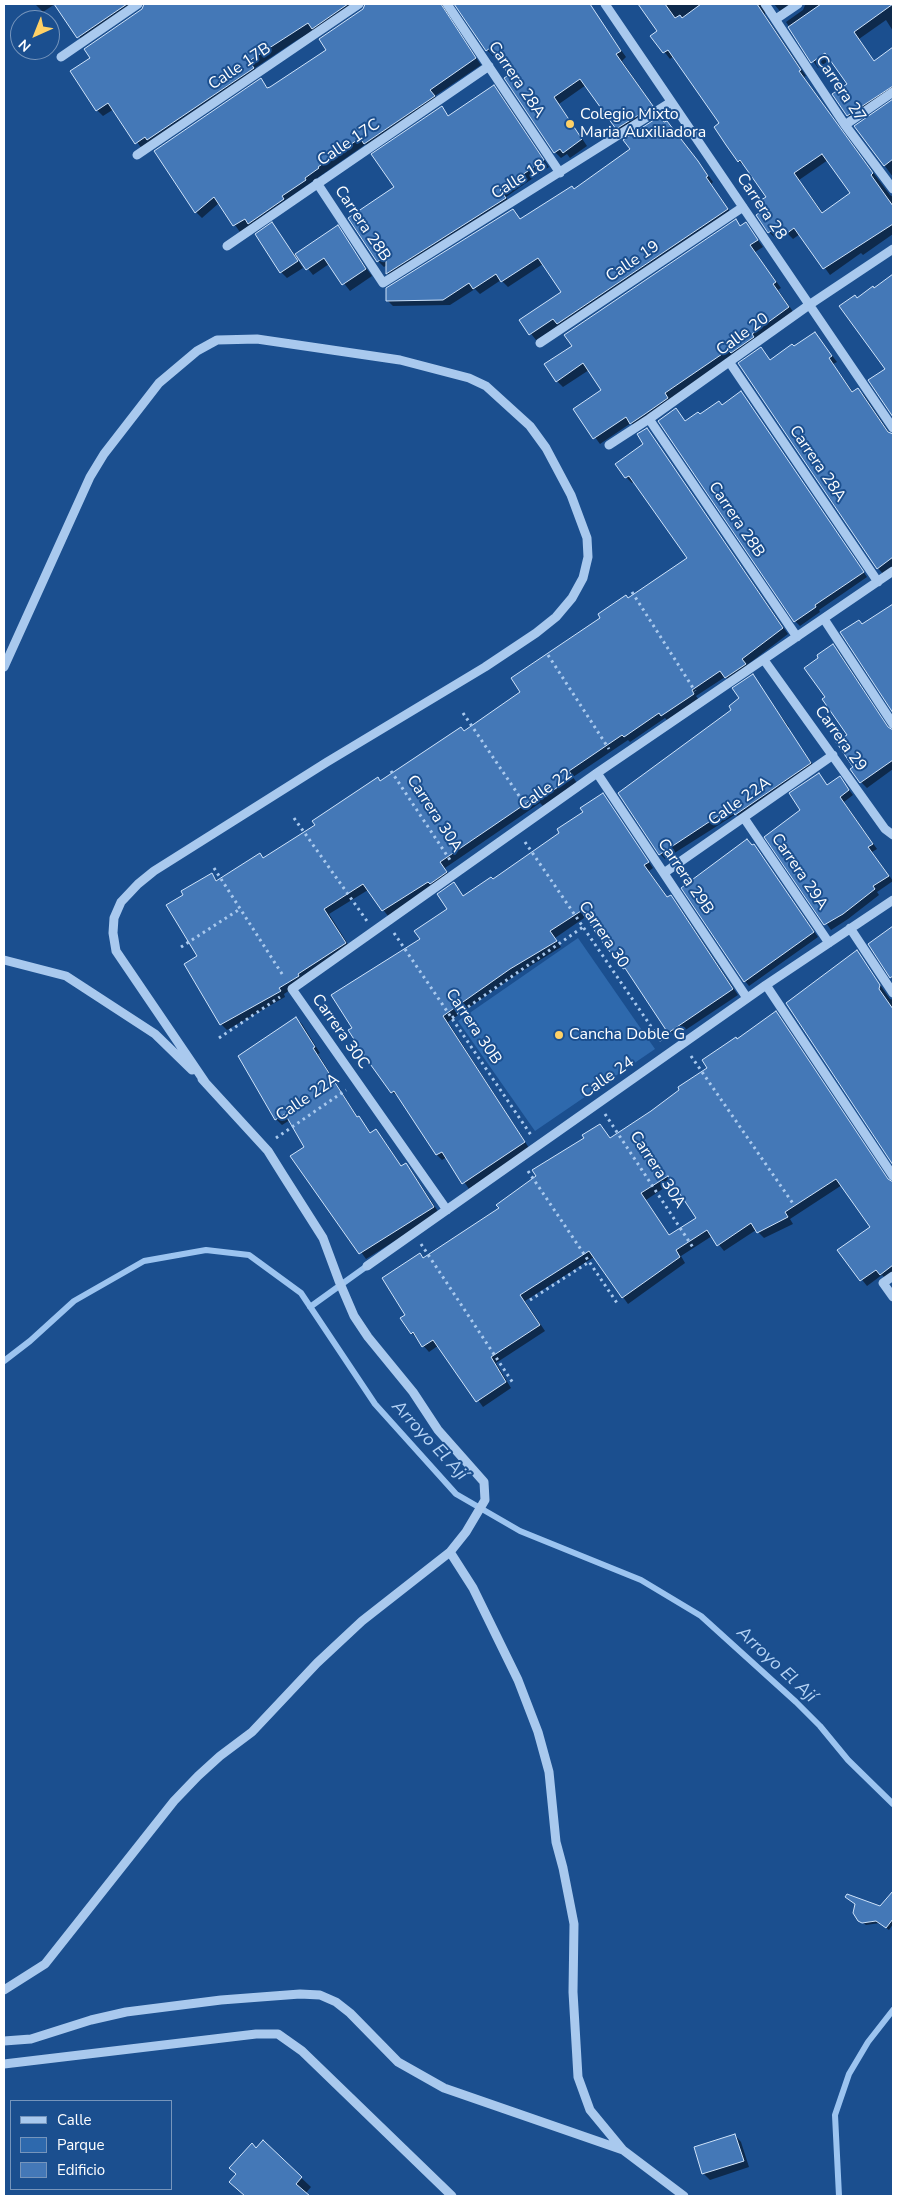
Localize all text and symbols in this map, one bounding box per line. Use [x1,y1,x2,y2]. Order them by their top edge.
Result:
north arrow [10,10,60,60]
text: N [15,35,35,56]
street label: Carrera 28A [483,38,549,122]
street label: Calle 17B [205,39,275,95]
street label: Carrera 27 [811,52,869,126]
place label: Colegio Mixto Maria Auxiliadora [580,105,706,143]
street label: Calle 17C [314,115,384,171]
marker: Colegio Mixto Maria Auxiliadora [564,118,576,130]
street label: Calle 18 [488,156,550,204]
street label: Carrera 28 [732,170,790,244]
street label: Carrera 28B [330,183,394,265]
street label: Calle 19 [603,237,663,287]
street label: Calle 20 [713,310,773,360]
street label: Carrera 28A [784,422,850,506]
street label: Carrera 28B [704,479,768,561]
street label: Carrera 29 [810,702,870,776]
street label: Calle 22 [516,765,576,815]
street label: Carrera 30A [402,772,466,856]
street label: Calle 22A [705,774,775,830]
street label: Carrera 29A [766,830,832,914]
street label: Carrera 29B [653,836,717,918]
street label: Carrera 30 [574,898,632,972]
street label: Carrera 30B [441,986,505,1068]
street label: Carrera 30C [307,991,373,1073]
place label: Cancha Doble G [569,1025,685,1045]
marker: Cancha Doble G [553,1029,565,1041]
street label: Calle 24 [578,1053,638,1103]
street label: Calle 22A [273,1070,343,1126]
street label: Carrera 30A [625,1128,689,1212]
water label: Arroyo El Ají [386,1397,472,1485]
water label: Arroyo El Ají [732,1622,820,1708]
legend [10,2100,172,2190]
text: Calle [57,2110,92,2130]
text: Parque [57,2135,105,2155]
text: Edificio [57,2160,105,2180]

